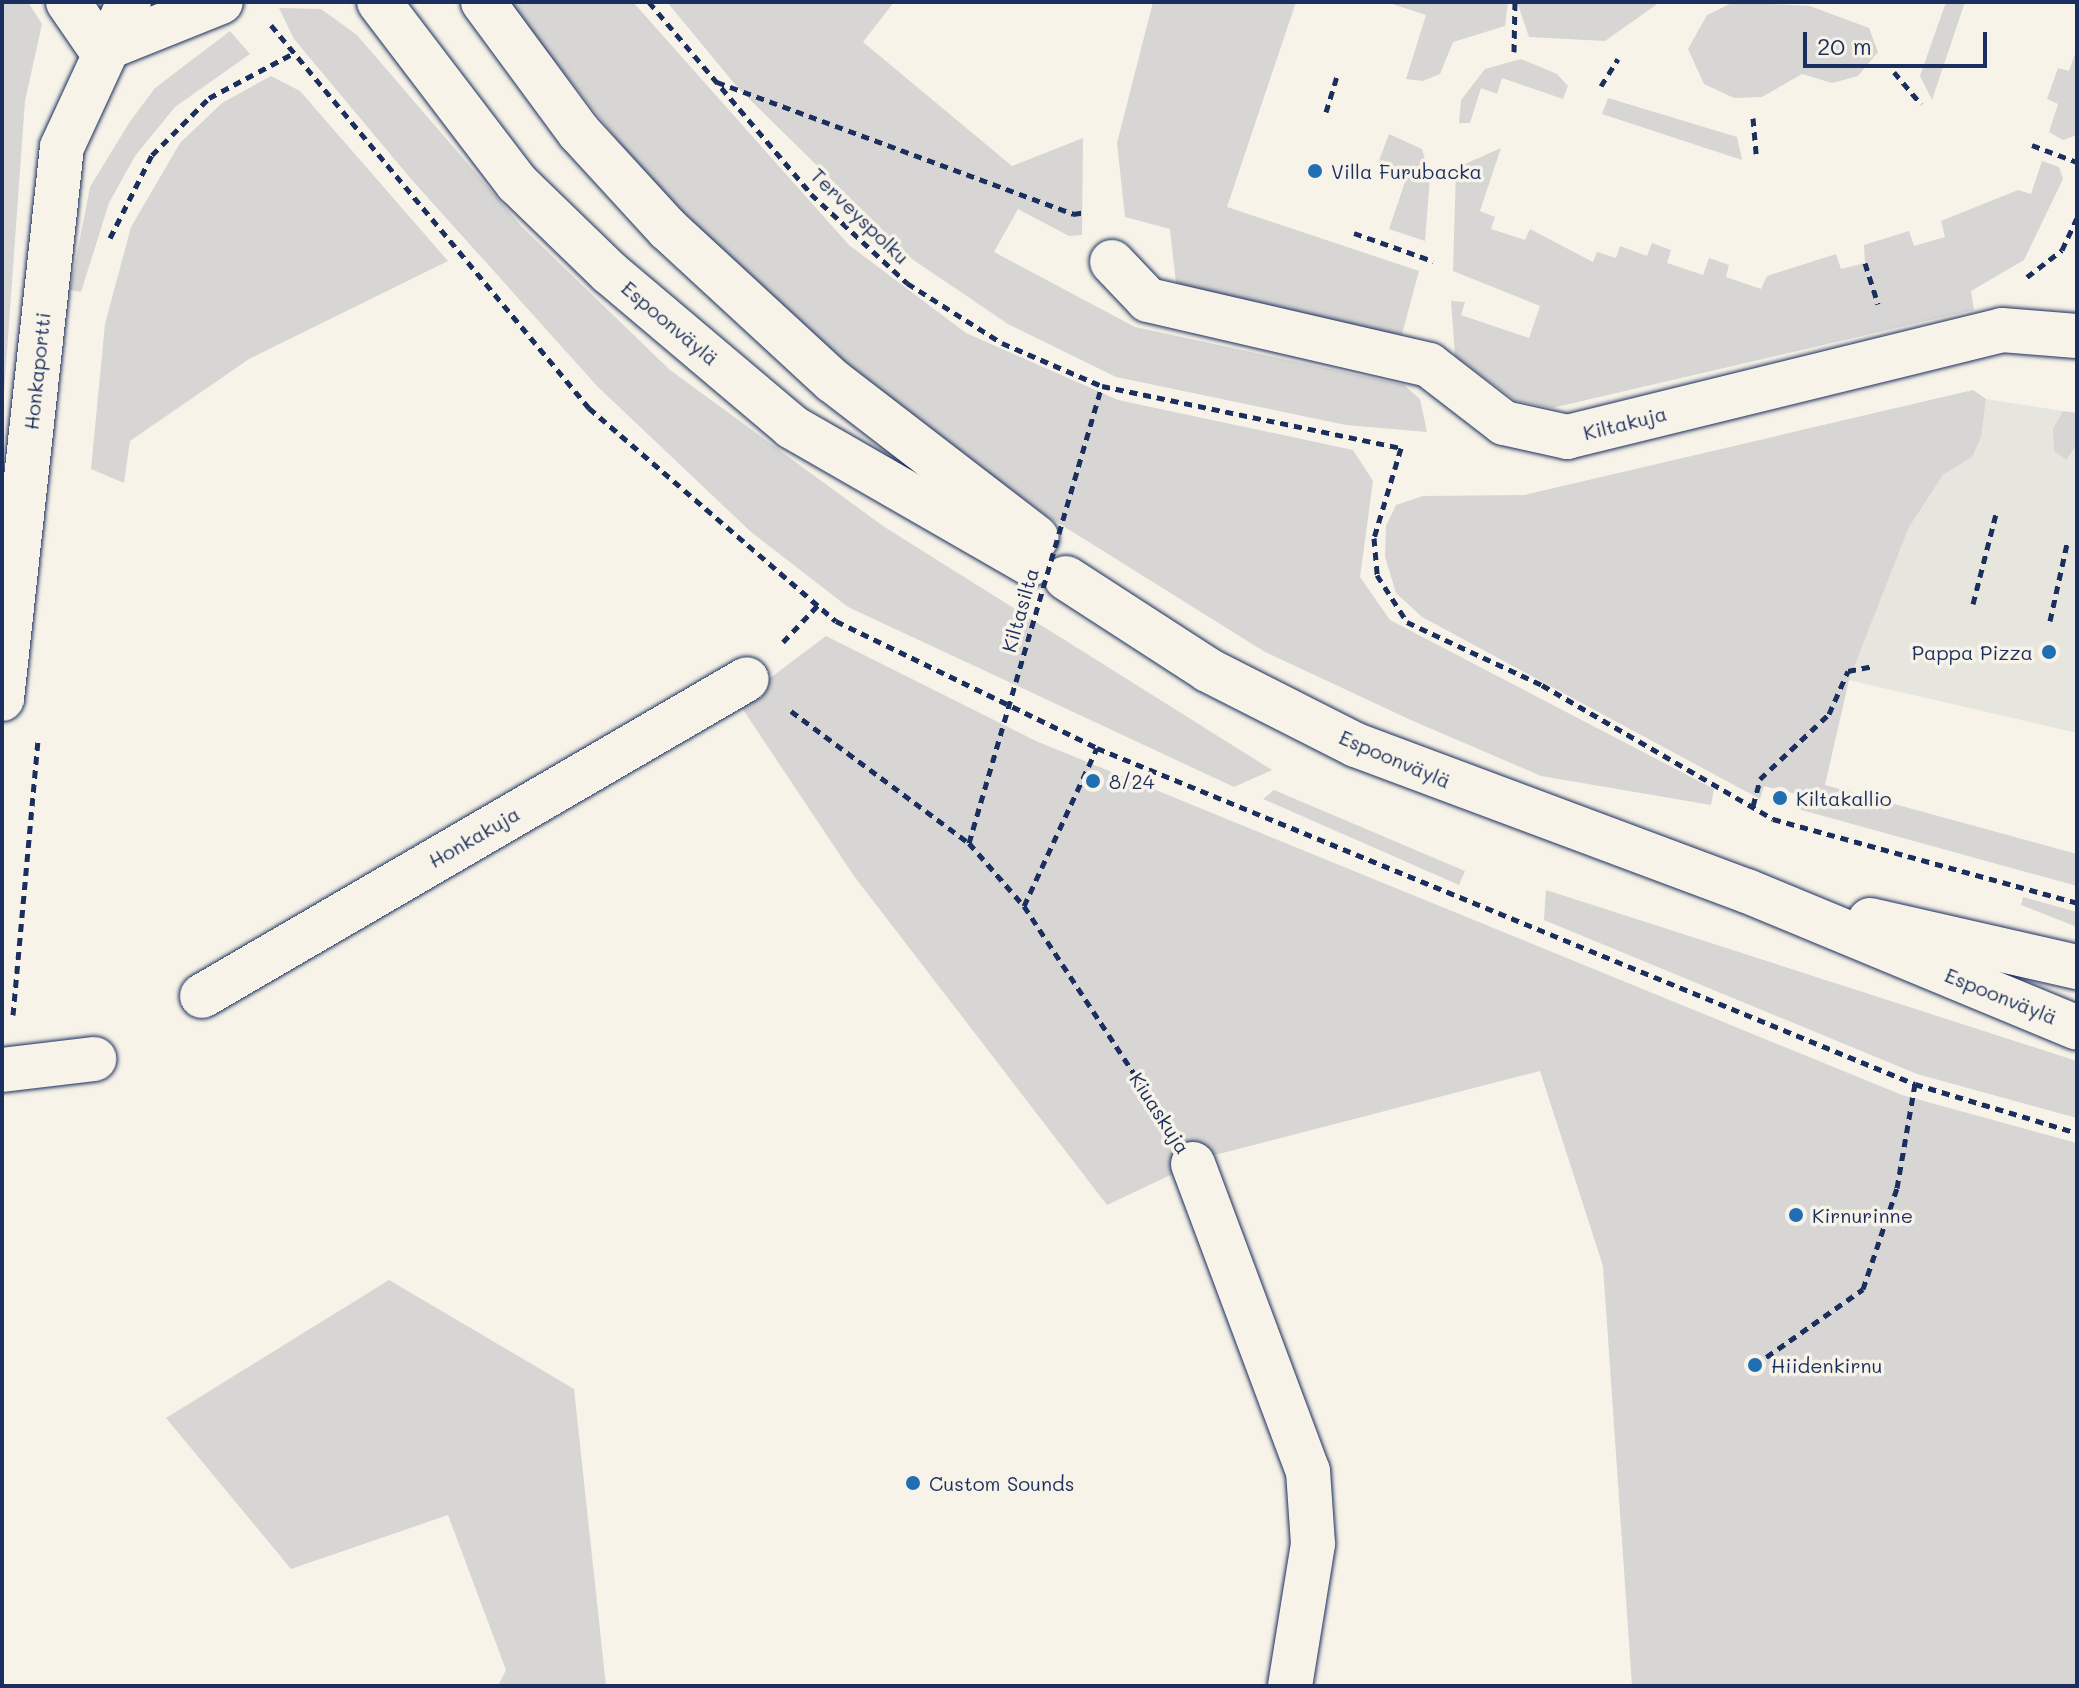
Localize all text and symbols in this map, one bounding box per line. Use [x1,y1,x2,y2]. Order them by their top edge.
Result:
scale bar [1807,16,1991,66]
text: 20 m [1817,30,1872,61]
place label: Villa Furubacka [1331,159,1482,183]
marker: Villa Furubacka [1306,162,1324,180]
street label: Terveyspolku [806,163,914,269]
street label: Espoonväylä [617,276,723,370]
street label: Honkaportti [19,311,55,431]
street label: Kiltakuja [1581,401,1669,445]
street label: Kiltasilta [997,565,1043,655]
place label: Pappa Pizza [1912,640,2033,664]
marker: Pappa Pizza [2040,643,2058,661]
street label: Espoonväylä [1336,725,1454,793]
place label: 8/24 [1109,769,1154,793]
marker: 8/24 [1084,772,1102,790]
place label: Kiltakallio [1796,786,1892,810]
marker: Kiltakallio [1771,789,1789,807]
street label: Honkakuja [424,801,524,873]
street label: Espoonväylä [1942,963,2060,1029]
street label: Kiuaskuja [1125,1068,1195,1158]
place label: Kirnurinne [1812,1203,1913,1227]
marker: Kirnurinne [1787,1206,1805,1224]
place label: Hiidenkirnu [1771,1353,1882,1377]
marker: Hiidenkirnu [1746,1356,1764,1374]
place label: Custom Sounds [929,1471,1074,1495]
marker: Custom Sounds [904,1474,922,1492]

